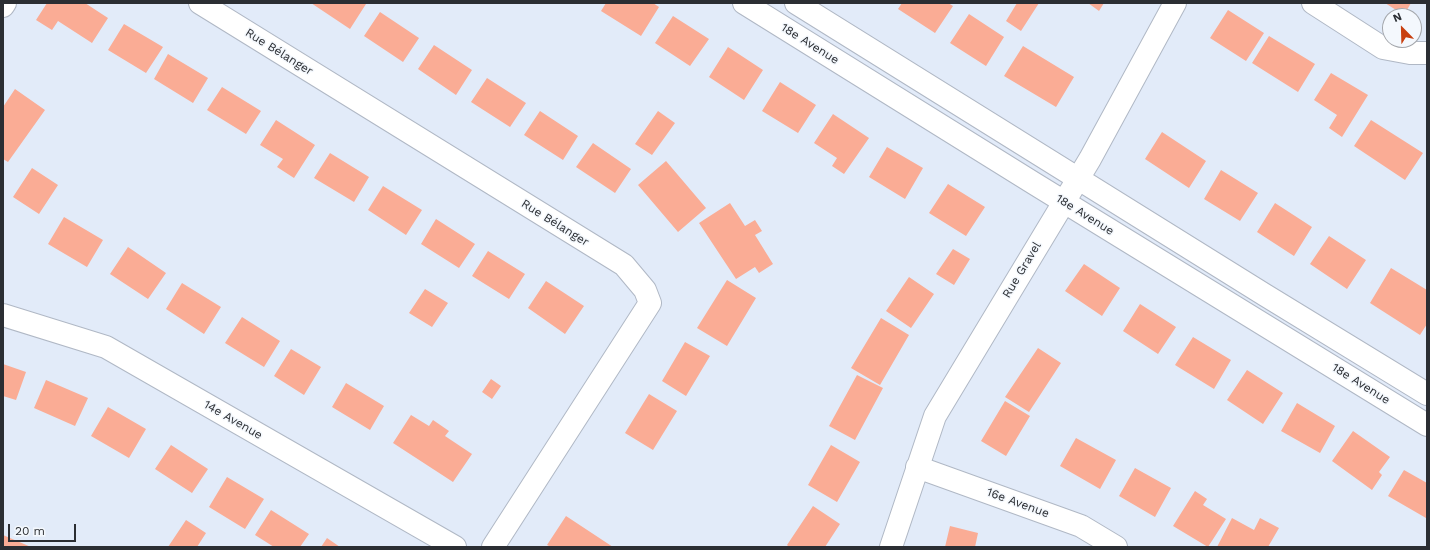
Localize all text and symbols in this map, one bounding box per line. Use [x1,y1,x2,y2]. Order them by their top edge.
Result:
north arrow [1382,8,1422,48]
text: N [1391,10,1404,25]
street label: 18e Avenue [778,21,842,67]
street label: Rue Bélanger [242,25,316,79]
street label: 18e Avenue [1053,192,1117,238]
street label: Rue Bélanger [518,196,592,250]
street label: Rue Gravel [1000,239,1044,301]
street label: 18e Avenue [1329,361,1393,407]
street label: 14e Avenue [201,397,265,443]
street label: 16e Avenue [985,485,1051,521]
scale bar [10,516,78,542]
text: 20 m [15,524,45,538]

